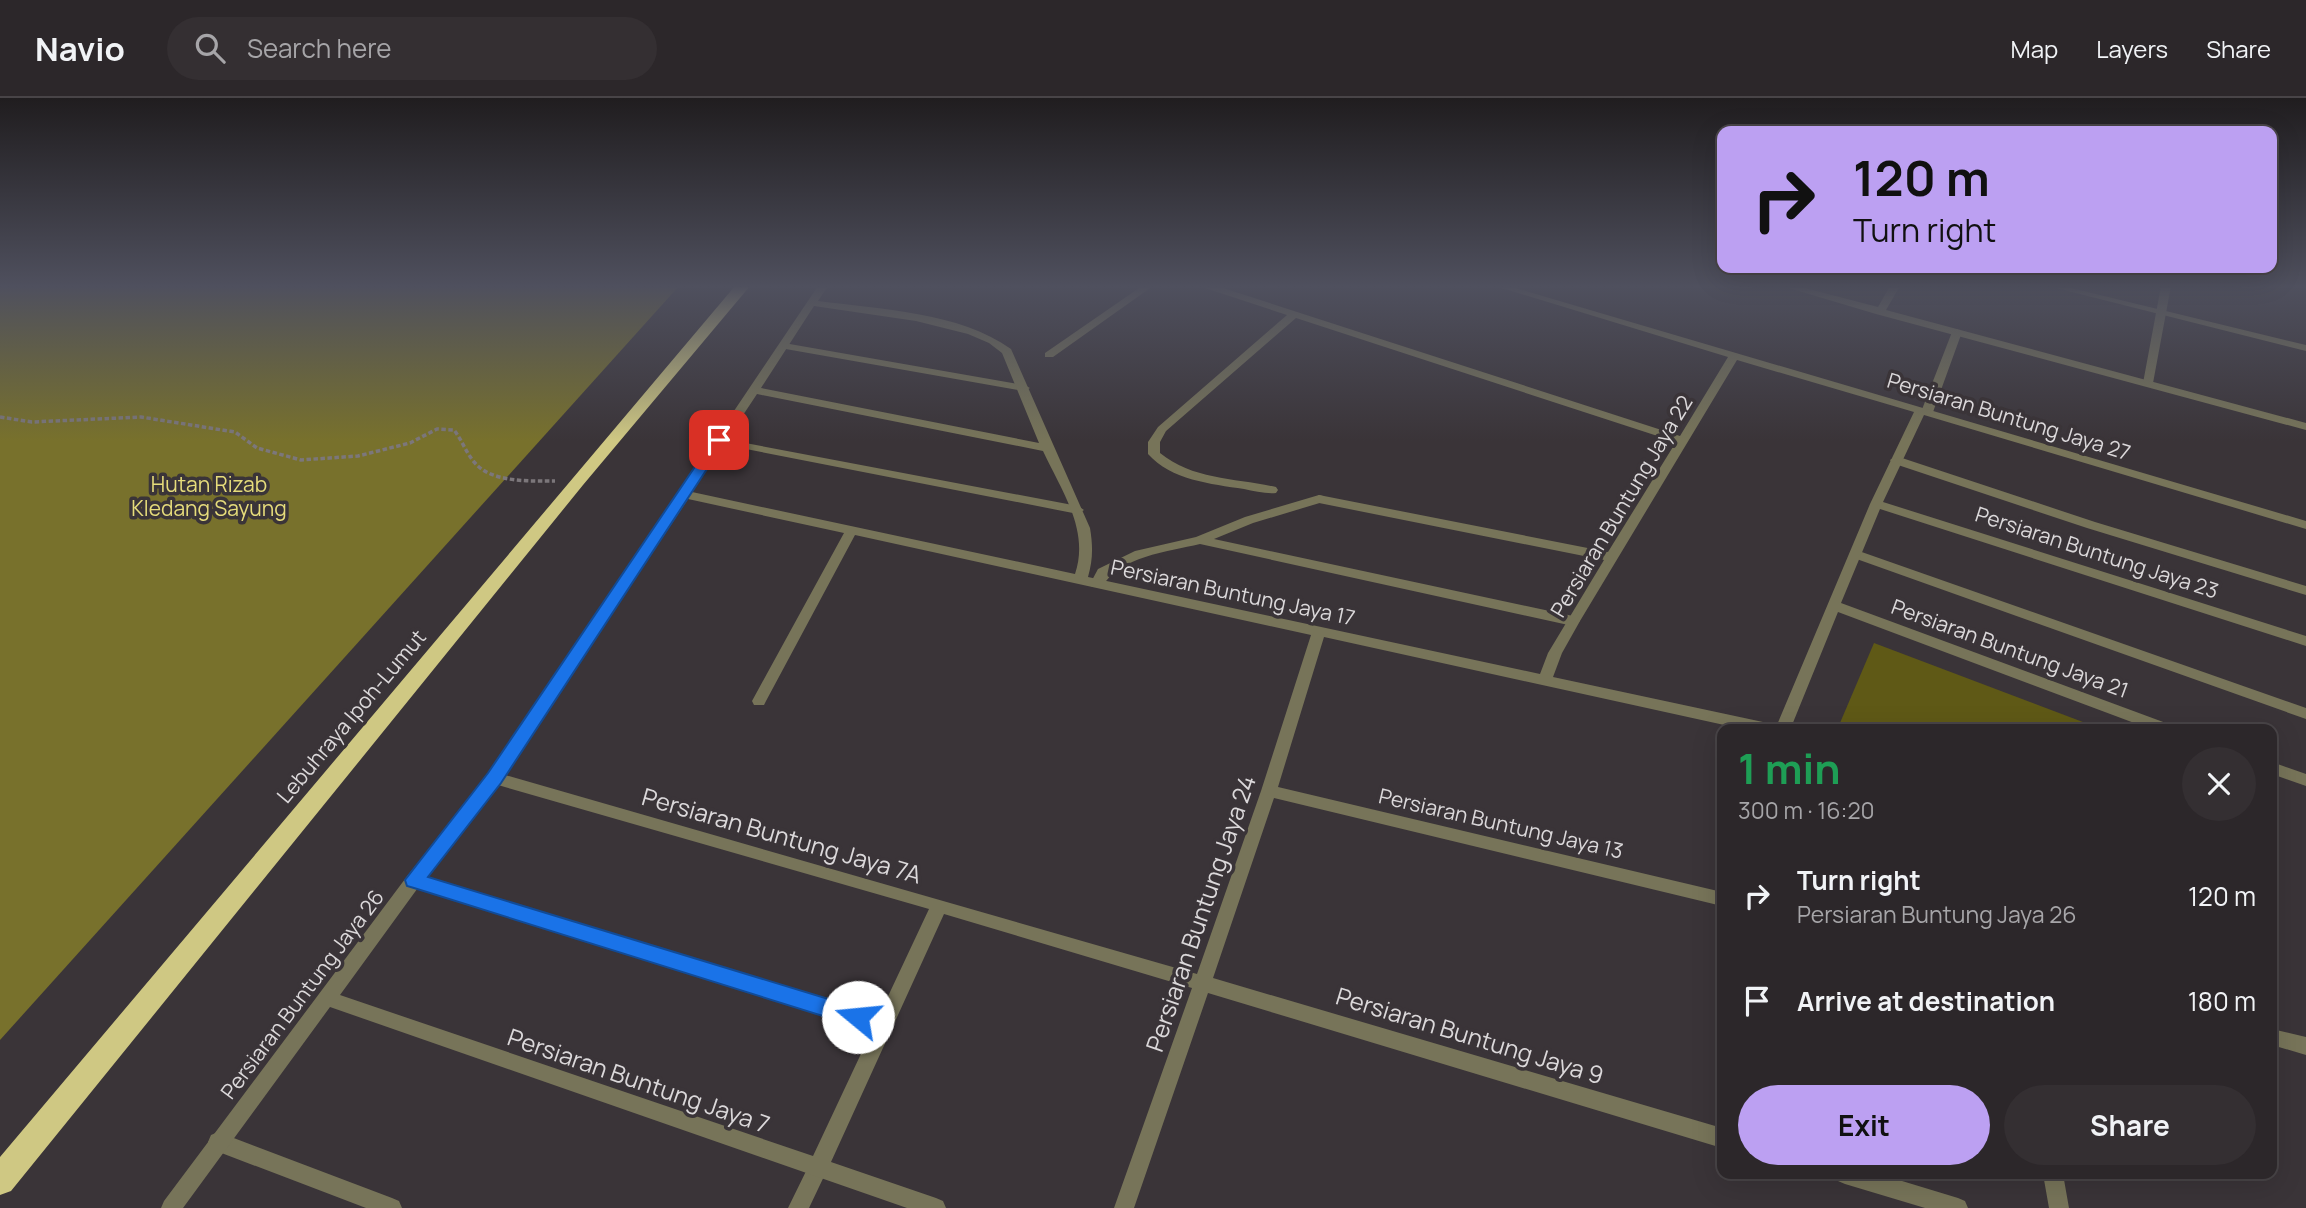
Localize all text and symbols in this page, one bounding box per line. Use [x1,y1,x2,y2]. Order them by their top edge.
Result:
search box [167,17,657,80]
text: Navio [35,26,125,71]
icon: search [191,29,229,67]
text: Search here [247,30,391,66]
text: Map [2011,32,2058,65]
text: Layers [2096,32,2168,65]
text: Share [2206,32,2271,65]
text: 120 m [1853,144,1990,211]
icon: right [1738,154,1829,245]
text: Turn right [1853,208,1996,252]
street label: Persiaran Buntung Jaya 27 [1884,366,2134,466]
street label: Persiaran Buntung Jaya 22 [1544,390,1698,622]
pin [689,410,749,470]
icon: arrive [700,421,738,459]
park label: Hutan Rizab Kledang Sayung [131,470,287,522]
street label: Persiaran Buntung Jaya 23 [1972,499,2222,605]
street label: Persiaran Buntung Jaya 17 [1108,552,1358,632]
street label: Persiaran Buntung Jaya 21 [1888,592,2132,704]
street label: Lebuhraya Ipoh-Lumut [270,623,432,809]
text: 1 min [1738,739,1841,797]
button: close [2182,747,2256,821]
street label: Persiaran Buntung Jaya 24 [1137,770,1263,1056]
street label: Persiaran Buntung Jaya 7A [638,779,926,891]
street label: Persiaran Buntung Jaya 13 [1376,781,1626,865]
text: 300 m · 16:20 [1738,794,1875,826]
text: Turn right [1797,862,1921,898]
icon: right [1738,877,1776,915]
text: 120 m [2188,878,2256,914]
street label: Persiaran Buntung Jaya 26 [214,884,390,1104]
text: Persiaran Buntung Jaya 26 [1797,898,2077,930]
street label: Persiaran Buntung Jaya 9 [1332,979,1608,1091]
position arrow [821,980,895,1054]
icon: arrive [1738,982,1776,1020]
text: Arrive at destination [1797,983,2055,1019]
text: 180 m [2188,983,2256,1019]
street label: Persiaran Buntung Jaya 7 [504,1020,774,1140]
button: Exit [1738,1085,1990,1165]
button: Share [2004,1085,2256,1165]

